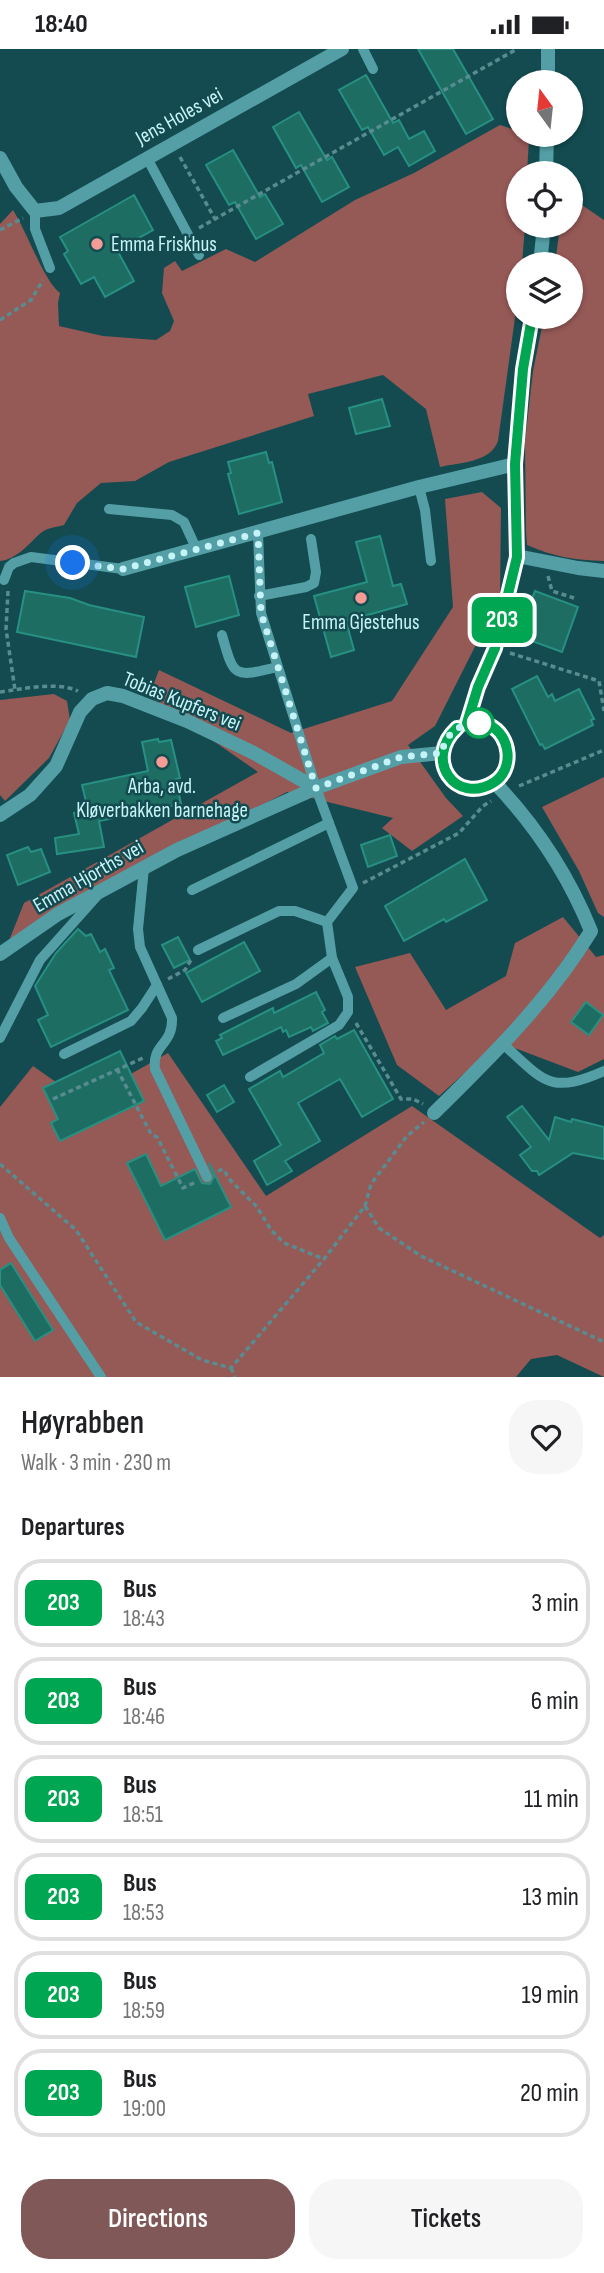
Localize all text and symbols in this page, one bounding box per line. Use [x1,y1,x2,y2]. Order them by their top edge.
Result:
text: 18:40 [35,9,88,40]
north arrow [506,70,583,147]
map controls [506,70,583,329]
street label: Jens Holes vei [131,82,227,151]
button: locate [506,161,583,238]
place label: Emma Friskhus [111,232,217,257]
marker: Emma Friskhus [89,236,105,252]
button: layers [506,252,583,329]
your location [55,545,90,580]
marker: Emma Gjestehus [353,590,369,606]
line badge: 203 [462,597,542,643]
text: 203 [486,605,518,634]
place label: Emma Gjestehus [302,610,420,635]
street label: Tobias Kupfers vei [119,666,244,736]
unlabelled marker [464,708,494,738]
marker: Arba, avd. Kløverbakken barnehage [154,754,170,770]
place label: Arba, avd. Kløverbakken barnehage [76,774,248,823]
street label: Emma Hjorths vei [29,835,148,918]
button: heart [509,1400,583,1474]
text: Høyrabben [21,1403,144,1443]
text: Walk · 3 min · 230 m [21,1449,171,1477]
text: Departures [21,1512,125,1543]
text: Bus [123,1574,157,1605]
text: 203 [47,1588,80,1617]
text: 3 min [531,1588,579,1619]
text: 18:43 [123,1605,165,1633]
text: Bus [123,1672,157,1703]
text: 203 [47,1686,80,1715]
text: 6 min [531,1686,579,1717]
text: 18:46 [123,1703,165,1731]
text: Bus [123,1770,157,1801]
text: 203 [47,1784,80,1813]
text: 11 min [524,1784,579,1815]
text: 18:51 [123,1801,163,1829]
text: Bus [123,1868,157,1899]
text: 203 [47,1882,80,1911]
text: 13 min [522,1882,579,1913]
text: 18:53 [123,1899,164,1927]
text: Bus [123,1966,157,1997]
text: 203 [47,1980,80,2009]
text: 19 min [522,1980,579,2011]
text: 18:59 [123,1997,165,2025]
text: Bus [123,2064,157,2095]
text: 203 [47,2078,80,2107]
text: 20 min [520,2078,579,2109]
text: 19:00 [123,2095,166,2123]
button: Directions [21,2179,295,2259]
button: Tickets [309,2179,583,2259]

